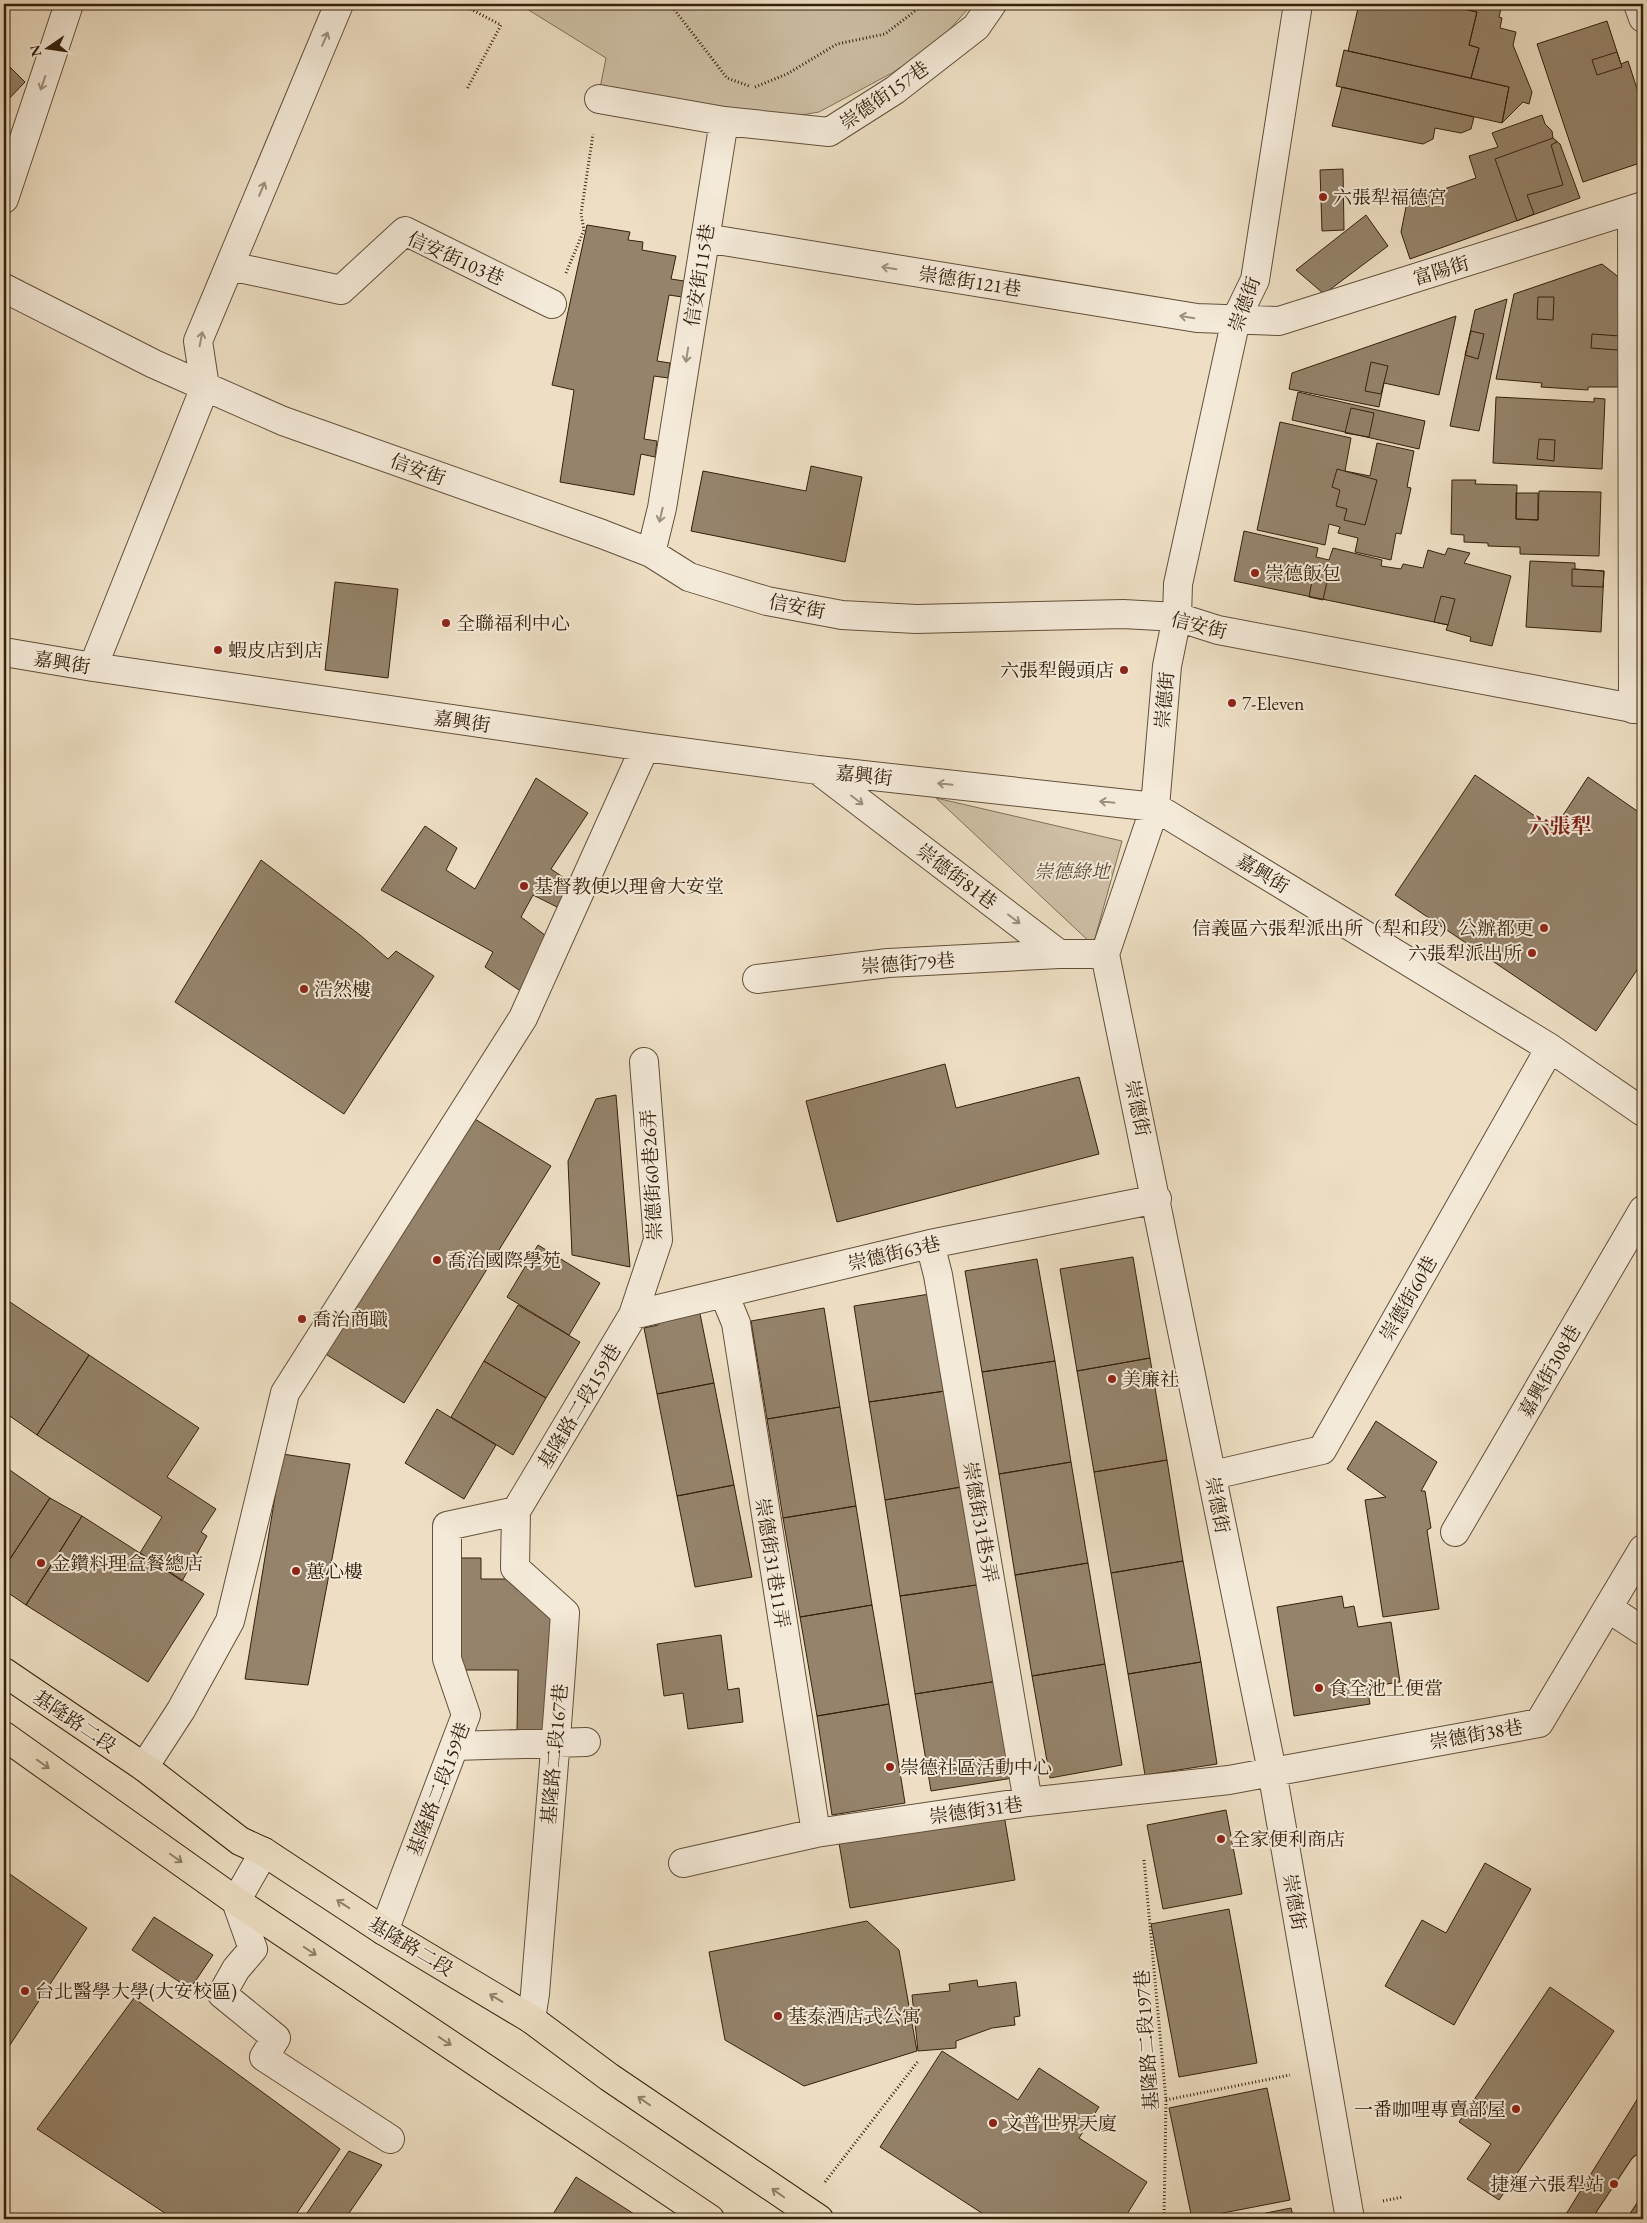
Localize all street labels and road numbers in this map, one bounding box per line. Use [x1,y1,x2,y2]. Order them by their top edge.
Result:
street label: 崇德街157巷 [835,56,934,135]
street label: 信安街115巷 [679,222,720,328]
street label: 信安街103巷 [403,226,508,291]
street label: 富陽街 [1410,250,1472,291]
street label: 崇德街121巷 [917,261,1023,302]
street label: 崇德街 [1223,273,1266,335]
street label: 信安街 [387,448,449,491]
street label: 信安街 [767,589,827,624]
street label: 信安街 [1168,606,1230,645]
street label: 嘉興街 [32,646,92,679]
street label: 崇德街 [1150,671,1179,730]
street label: 嘉興街 [432,705,492,738]
street label: 嘉興街 [834,760,894,791]
street label: 崇德街81巷 [912,838,1002,915]
street label: 嘉興街 [1232,848,1294,899]
street label: 崇德街79巷 [860,948,956,979]
street label: 崇德街 [1119,1078,1156,1139]
street label: 崇德街60巷26弄 [636,1109,667,1241]
street label: 崇德街63巷 [845,1231,943,1276]
street label: 崇德街60巷 [1374,1251,1443,1345]
street label: 嘉興街308巷 [1513,1320,1586,1422]
street label: 基隆路二段159巷 [532,1339,627,1473]
street label: 崇德街31巷5弄 [958,1460,1003,1585]
street label: 崇德街 [1200,1475,1235,1535]
street label: 崇德街31巷11弄 [750,1496,795,1630]
street label: 基隆路二段167巷 [536,1683,573,1826]
street label: 基隆路二段 [28,1684,121,1758]
street label: 崇德街38巷 [1428,1714,1525,1755]
street label: 基隆路二段159巷 [401,1719,475,1860]
street label: 崇德街31巷 [928,1792,1024,1829]
street label: 崇德街 [1277,1872,1312,1932]
street label: 基隆路二段 [364,1911,458,1982]
street label: 基隆路二段197巷 [1129,1969,1164,2111]

